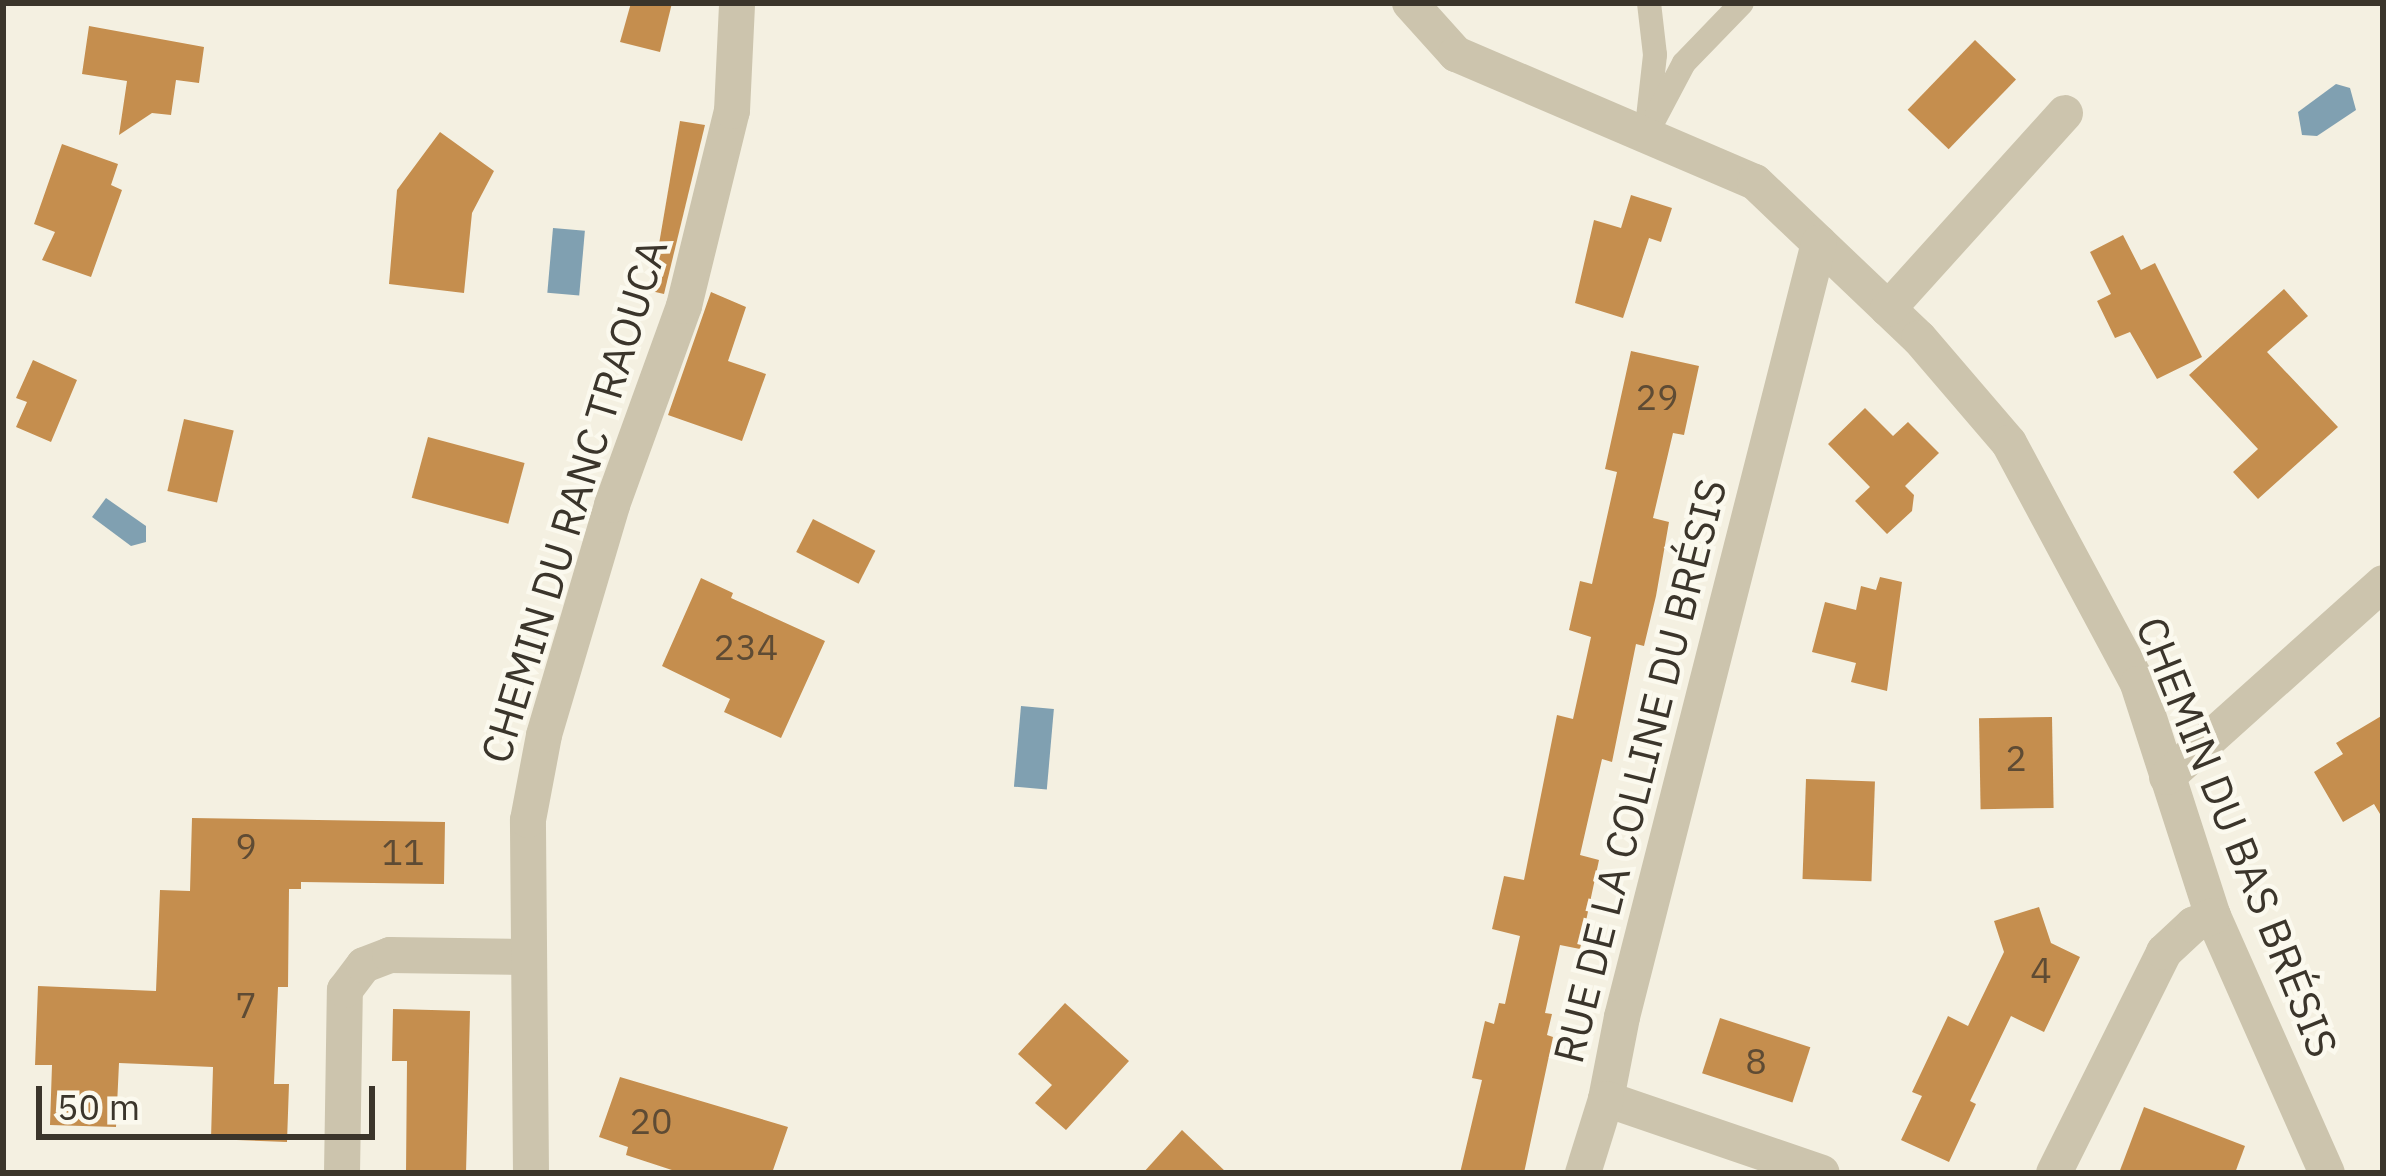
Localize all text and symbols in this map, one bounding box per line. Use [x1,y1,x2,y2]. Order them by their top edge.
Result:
street label: CHEMIN DU RANC TRAOUCA [470,233,678,769]
house number: 29 [1635,375,1679,419]
street label: RUE DE LA COLLINE DU BRÉSIS [1543,474,1737,1068]
street label: CHEMIN DU BAS BRÉSIS [2126,610,2348,1064]
house number: 234 [714,625,778,669]
house number: 2 [2005,736,2027,780]
house number: 9 [235,824,257,868]
house number: 11 [381,830,425,874]
house number: 4 [2030,948,2052,992]
house number: 7 [235,983,257,1027]
house number: 8 [1745,1039,1767,1083]
scale bar [42,1062,381,1136]
text: 50 m [57,1083,140,1130]
house number: 20 [629,1099,673,1143]

